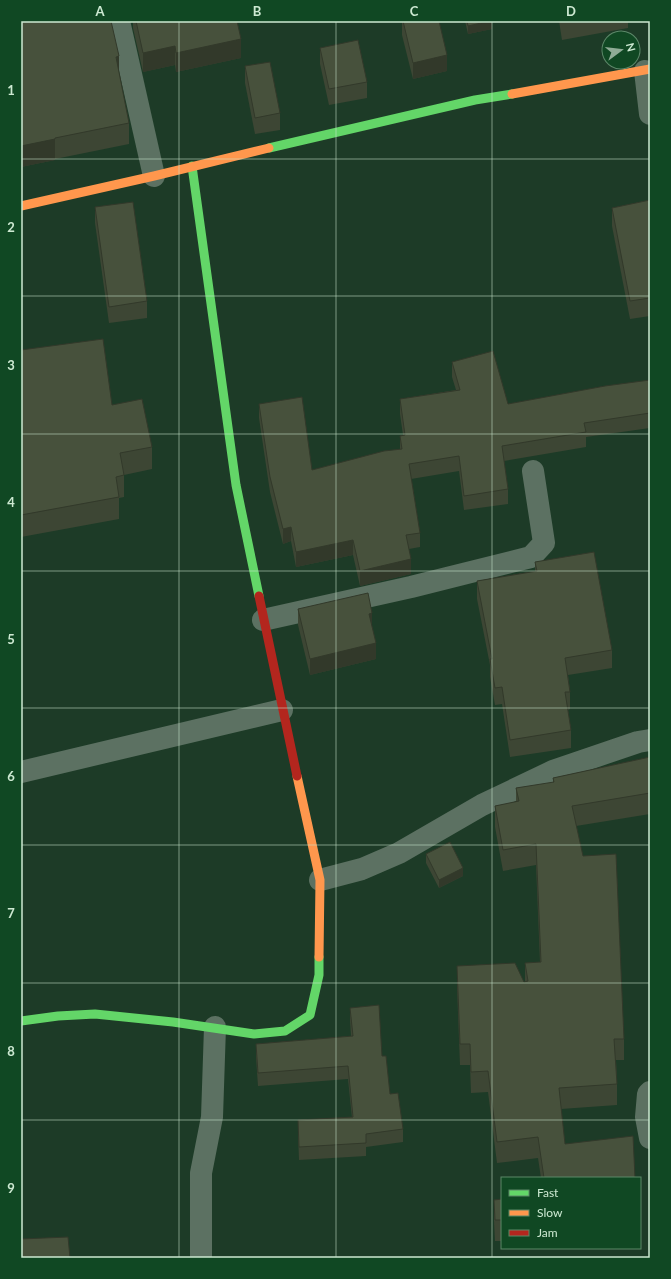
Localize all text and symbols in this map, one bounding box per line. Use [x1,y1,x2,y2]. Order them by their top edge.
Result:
text: A [94,3,105,19]
text: B [253,3,262,19]
text: C [410,3,419,19]
text: D [566,3,576,19]
north arrow [601,30,641,70]
text: N [624,42,639,53]
text: 1 [7,82,15,98]
text: 2 [7,219,15,235]
text: 3 [7,357,15,373]
text: 4 [7,494,15,510]
text: 5 [7,631,15,647]
text: 6 [7,768,15,784]
text: 7 [7,905,15,921]
text: 8 [7,1043,15,1059]
legend [501,1177,641,1249]
text: 9 [7,1180,15,1196]
text: Fast [537,1185,559,1200]
text: Slow [537,1205,563,1220]
text: Jam [537,1225,558,1240]

